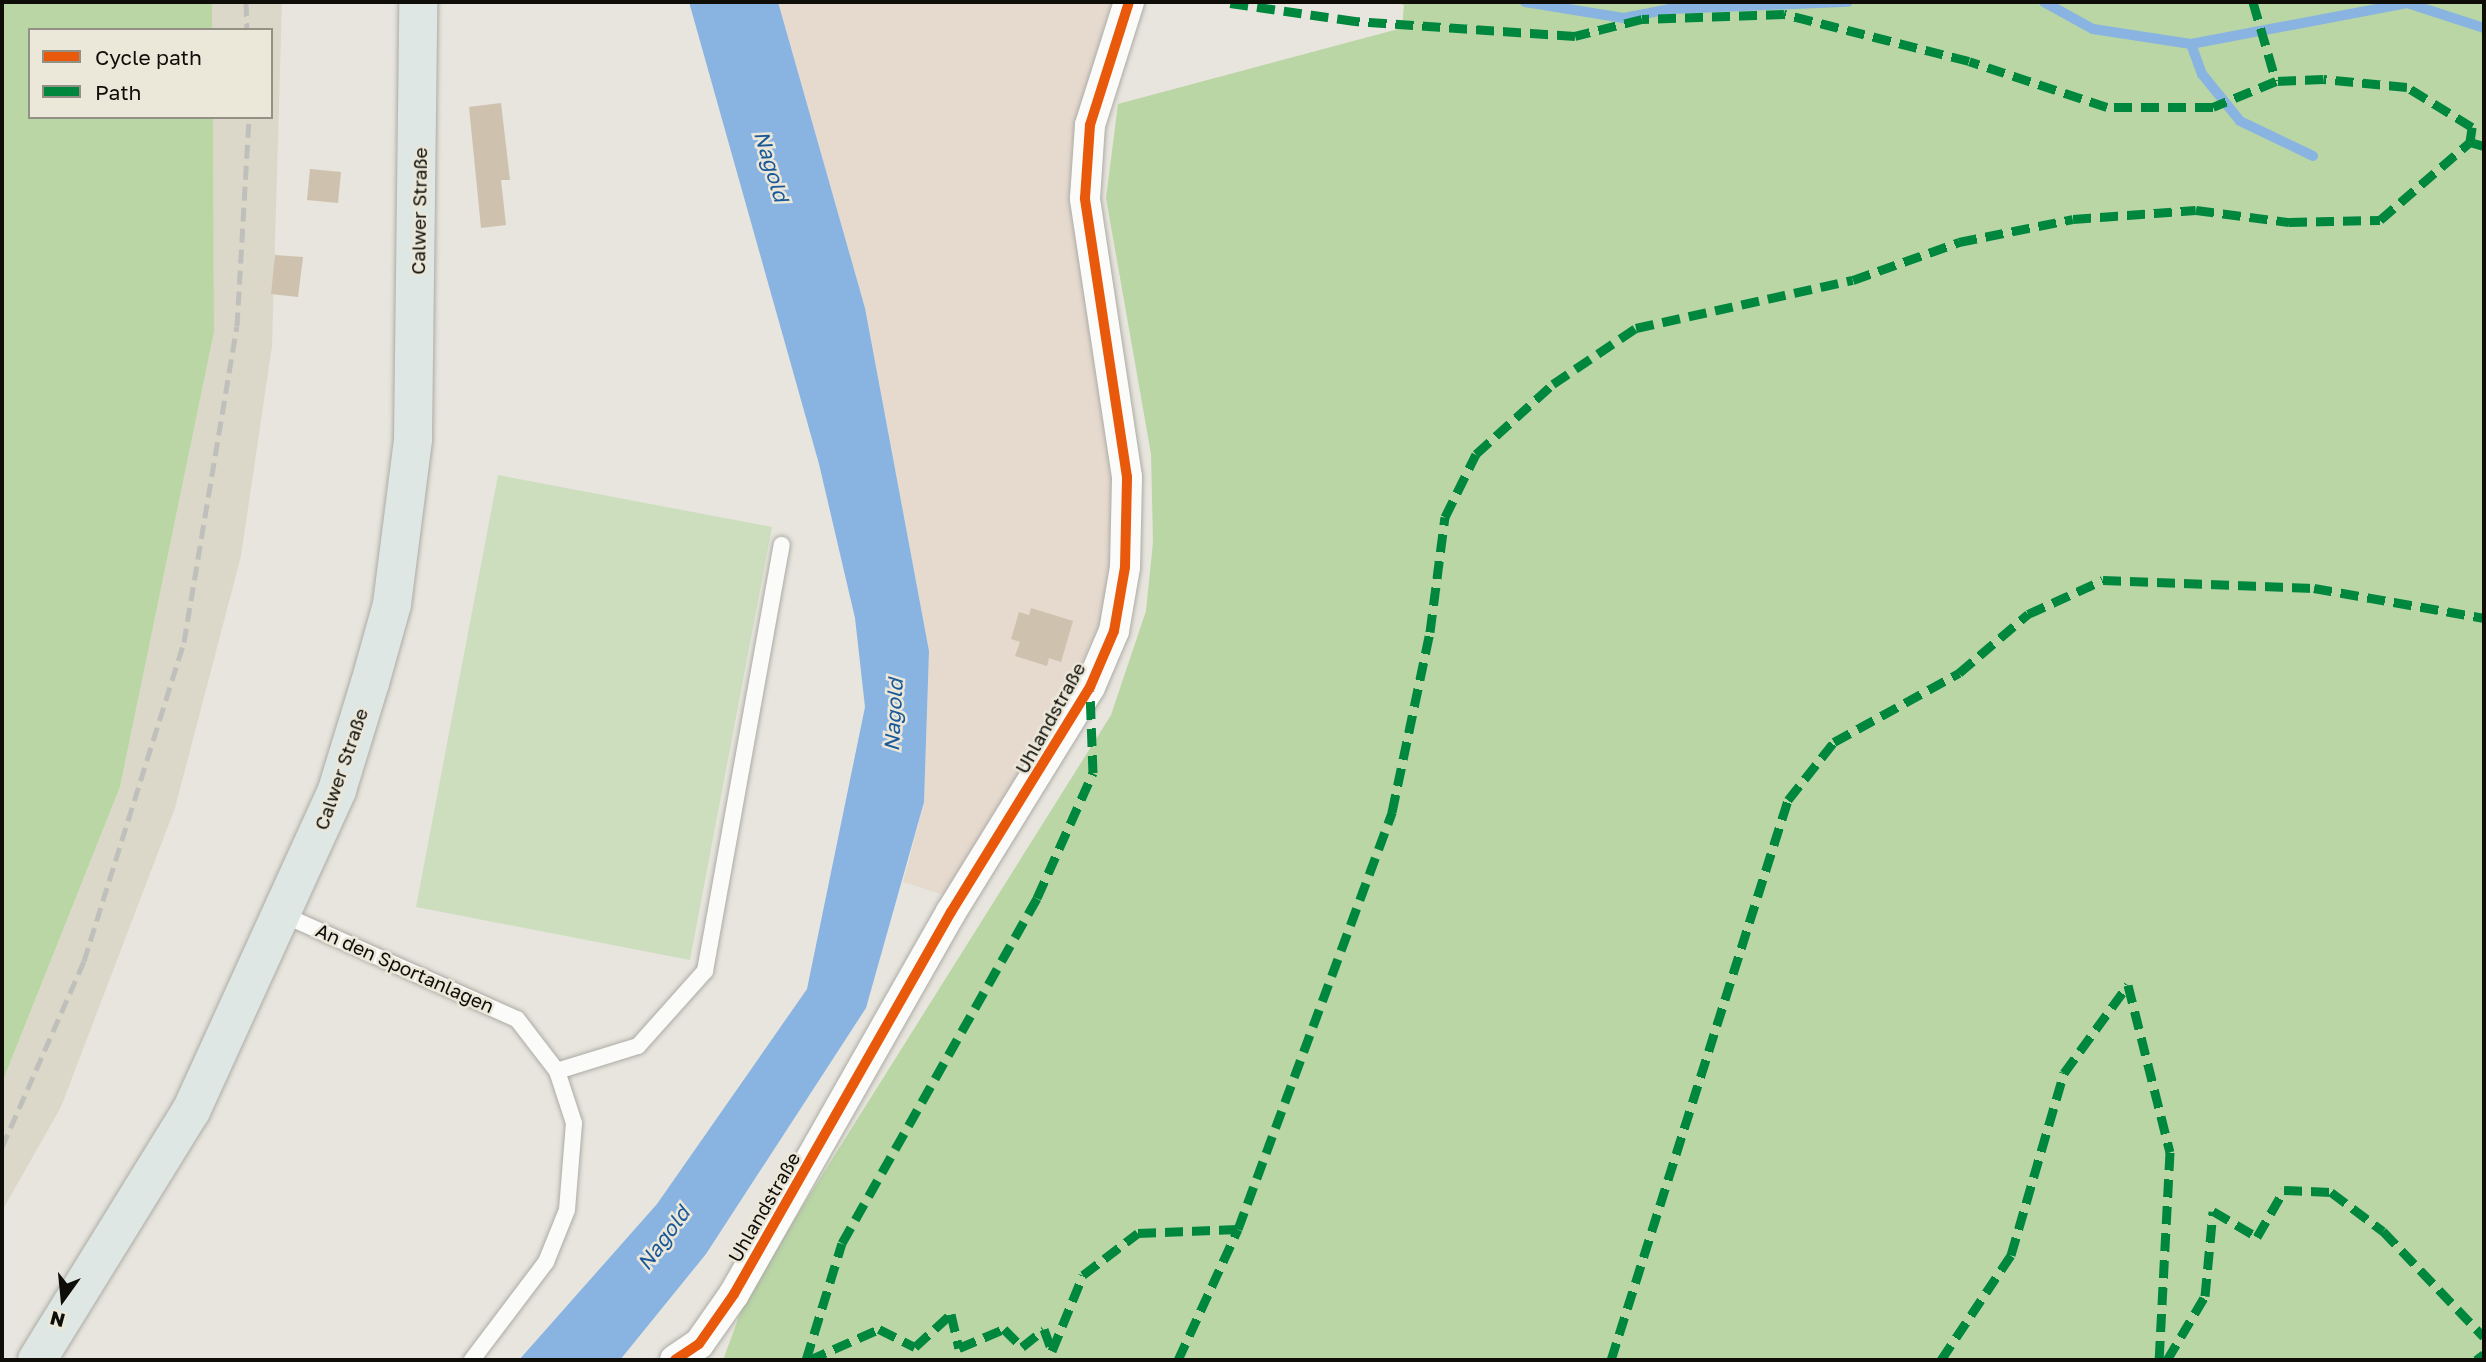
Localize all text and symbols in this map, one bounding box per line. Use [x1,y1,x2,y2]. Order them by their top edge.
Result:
legend [28,28,273,119]
text: Cycle path [95,44,202,70]
text: Path [95,79,142,105]
water label: Nagold [749,128,795,204]
street label: Calwer Straße [406,147,432,275]
street label: Uhlandstraße [1010,659,1090,777]
water label: Nagold [879,678,907,752]
street label: Calwer Straße [309,705,373,833]
street label: An den Sportanlagen [312,918,498,1018]
street label: Uhlandstraße [723,1148,805,1266]
water label: Nagold [631,1201,695,1275]
north arrow [28,1264,98,1334]
text: N [47,1307,67,1333]

